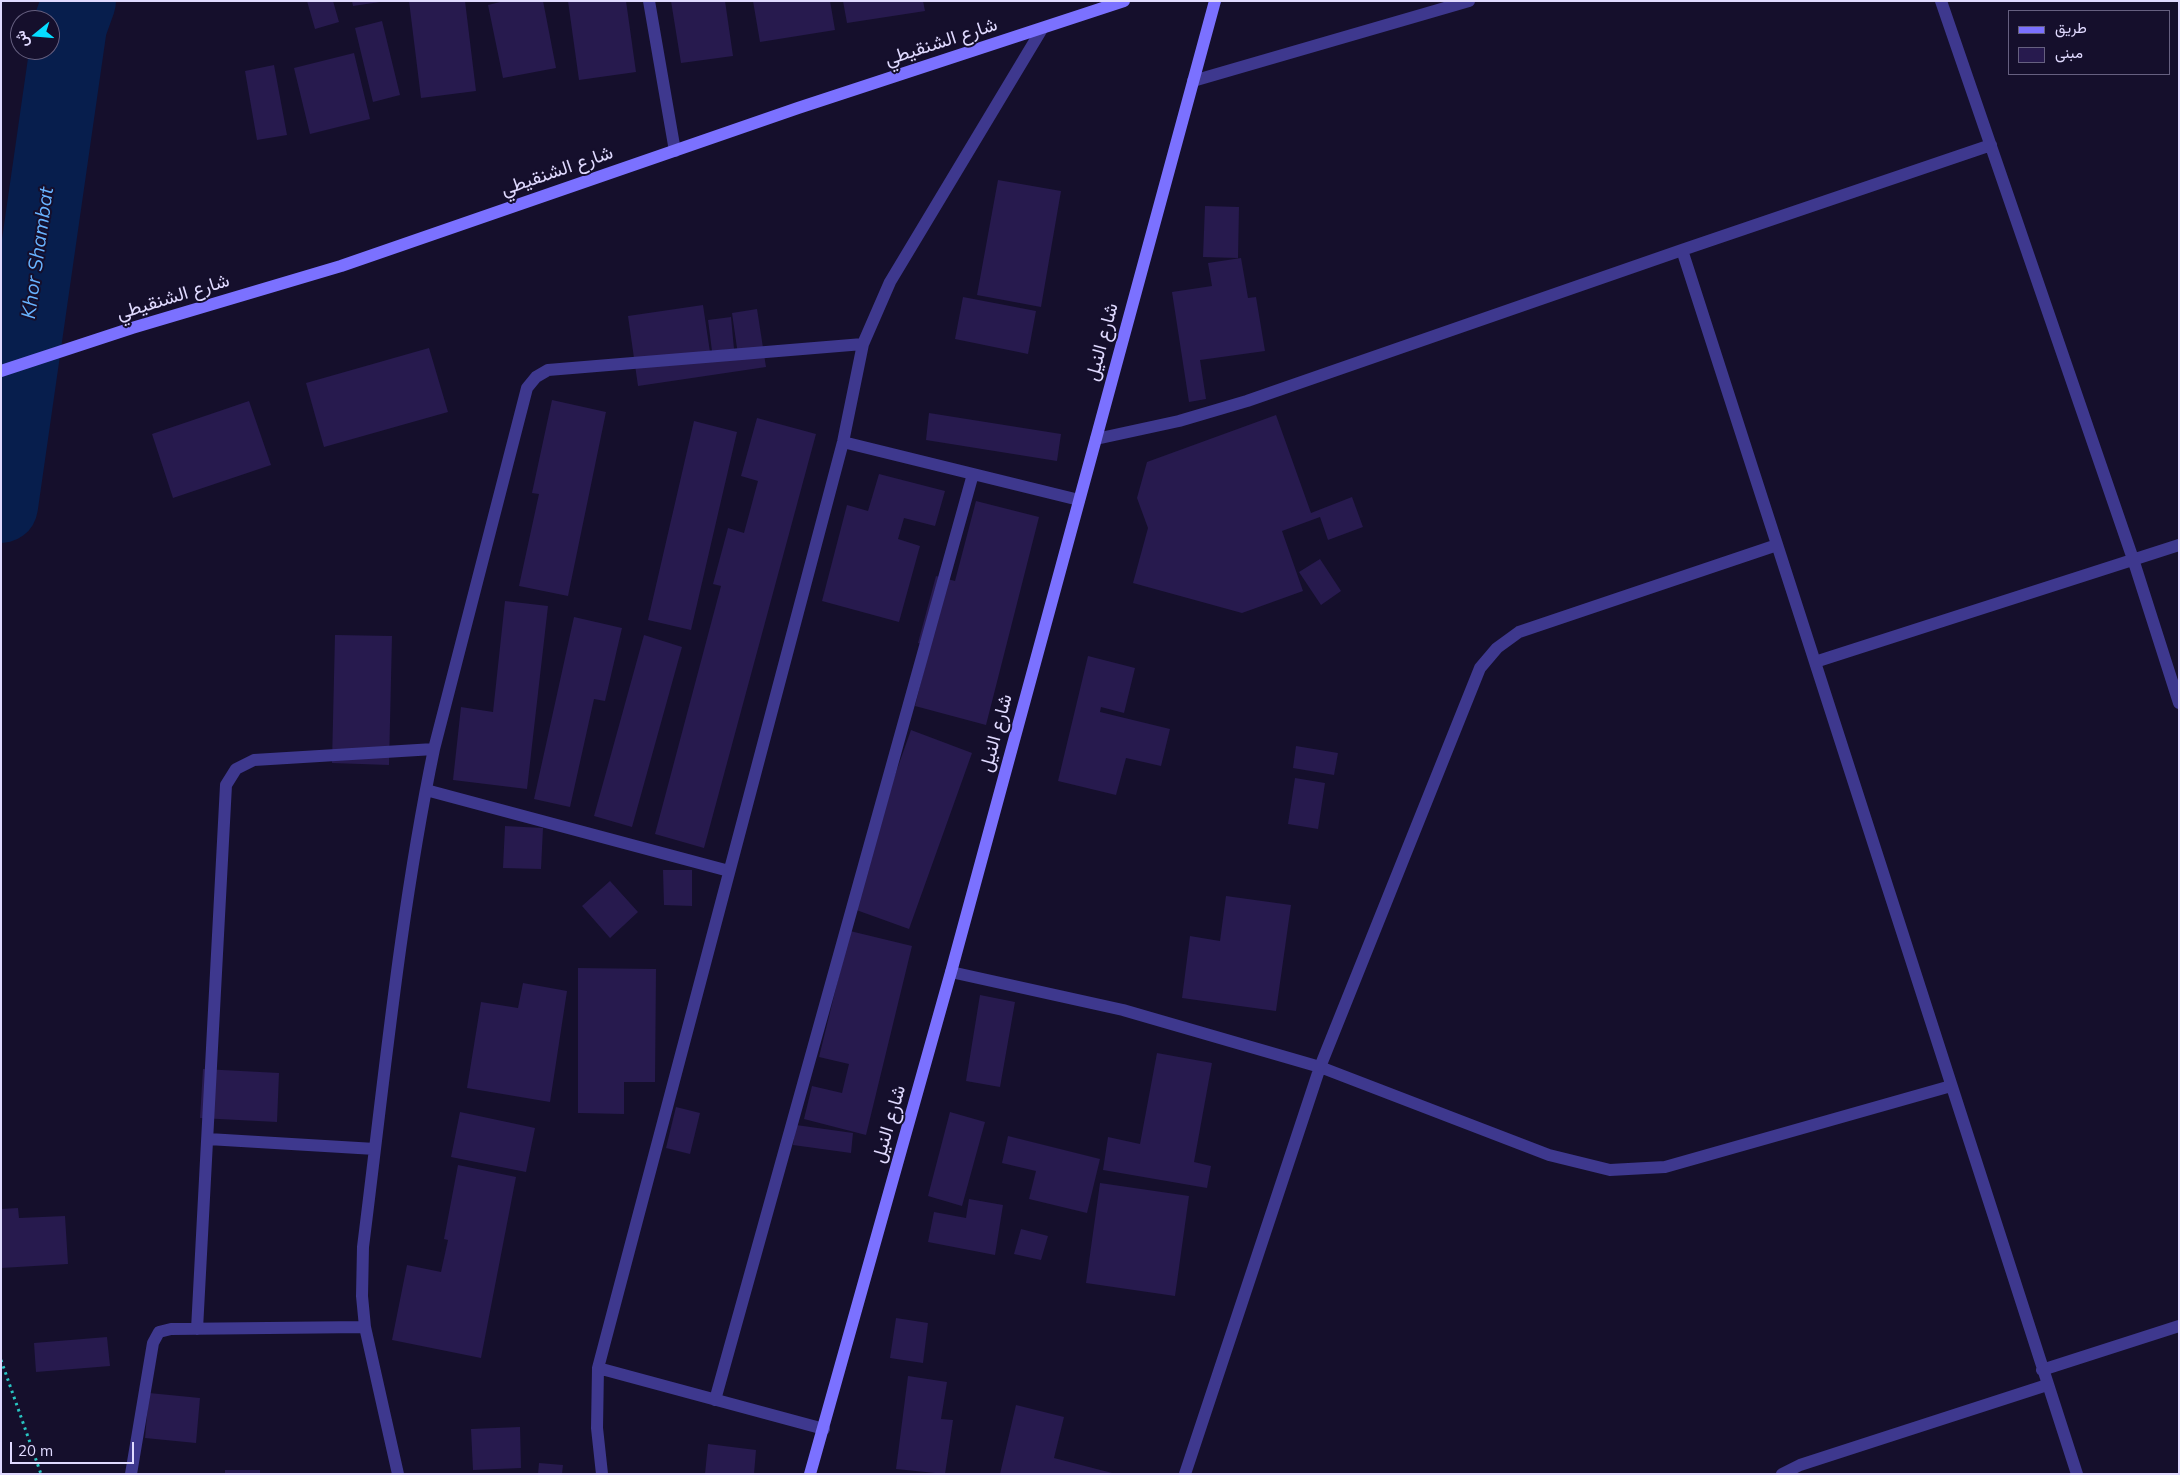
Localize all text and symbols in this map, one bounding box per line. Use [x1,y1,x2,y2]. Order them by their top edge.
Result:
north arrow [10,10,60,60]
legend [2008,10,2170,75]
street label: شارع الشنقيطي [882,13,1000,71]
text: طريق [2055,18,2087,37]
text: ش [11,28,33,50]
text: مبنى [2055,43,2083,62]
street label: شارع الشنقيطي [498,141,616,201]
water label: Khor Shambat [17,185,59,321]
street label: شارع الشنقيطي [114,269,232,325]
street label: شارع النيل [1081,301,1123,383]
street label: شارع النيل [975,692,1017,774]
street label: شارع النيل [867,1083,911,1165]
scale bar [12,1432,136,1464]
text: 20 m [18,1441,53,1460]

